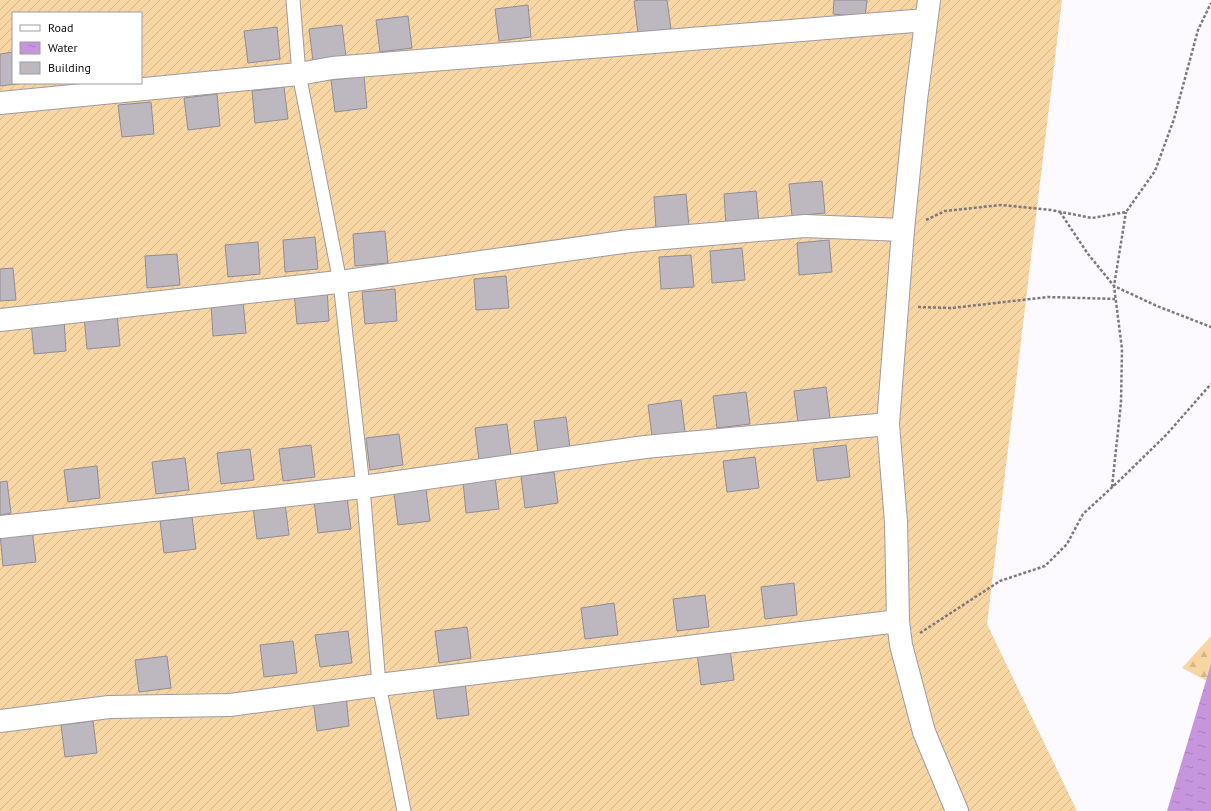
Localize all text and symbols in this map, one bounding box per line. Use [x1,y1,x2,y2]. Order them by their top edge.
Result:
legend [12,12,142,84]
text: Road [48,20,73,35]
text: Water [48,40,78,55]
text: Building [48,60,91,75]

